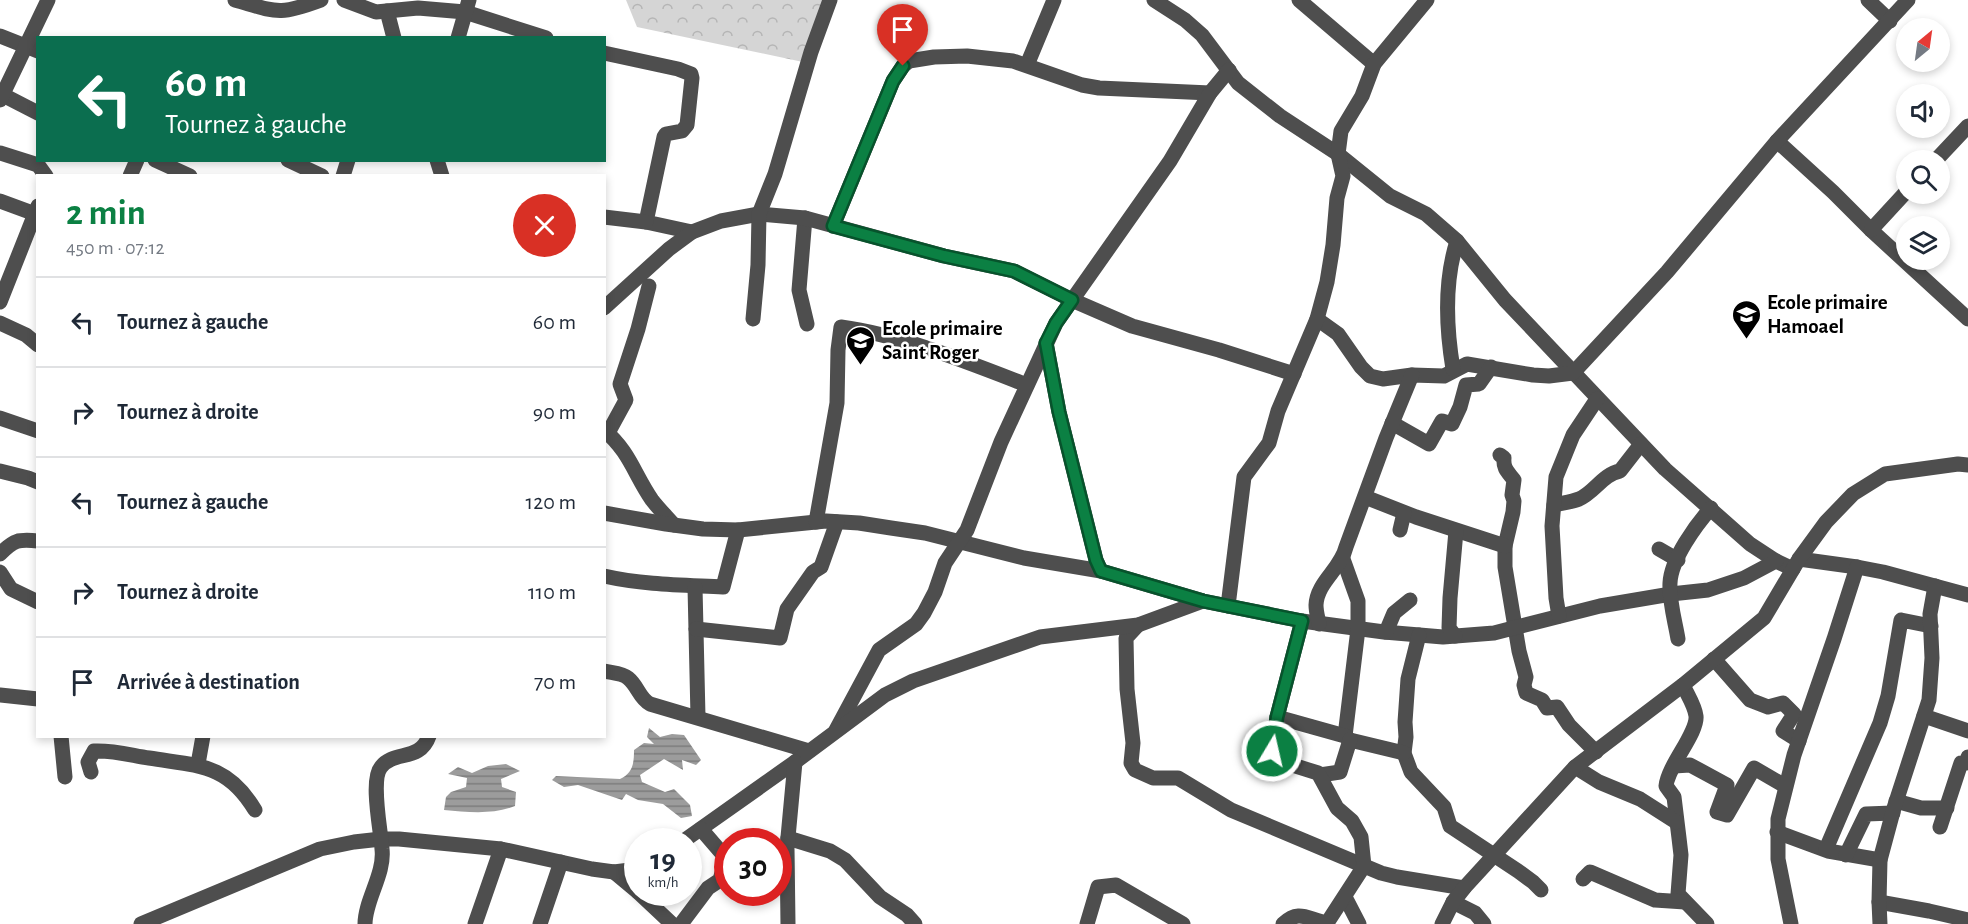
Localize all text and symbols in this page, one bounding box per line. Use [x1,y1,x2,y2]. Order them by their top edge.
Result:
pin [877,4,928,66]
icon: arrive [886,13,919,46]
north arrow [1896,18,1950,72]
map controls [1896,18,1950,270]
icon: left [66,60,144,138]
text: 60 m [165,62,247,104]
button: sound [1896,84,1950,138]
text: Tournez à gauche [165,111,347,138]
button: search [1896,150,1950,204]
button: close [513,194,576,257]
text: 2 min [66,195,146,231]
button: layers [1896,216,1950,270]
text: 450 m · 07:12 [66,238,164,258]
place label: Ecole primaire Hamoael [1767,292,1888,337]
school or university icon: Ecole primaire Hamoael [1730,298,1762,340]
icon: left [66,306,99,339]
text: Tournez à gauche [117,311,268,333]
text: 60 m [533,311,576,333]
place label: Ecole primaire Saint Roger [882,318,1003,363]
school or university icon: Ecole primaire Saint Roger [845,324,877,366]
icon: right [66,396,99,429]
text: Tournez à droite [117,401,259,423]
text: 90 m [533,401,576,423]
icon: left [66,486,99,519]
text: Tournez à gauche [117,491,268,513]
text: 120 m [526,491,576,513]
icon: right [66,576,99,609]
text: Tournez à droite [117,581,259,603]
text: 110 m [528,581,576,603]
icon: arrive [66,666,99,699]
text: Arrivée à destination [117,671,300,693]
text: 70 m [534,671,576,693]
position arrow [1240,719,1304,783]
speed limit sign: 30 [714,828,792,906]
text: 19 [650,845,676,875]
text: km/h [648,875,678,890]

